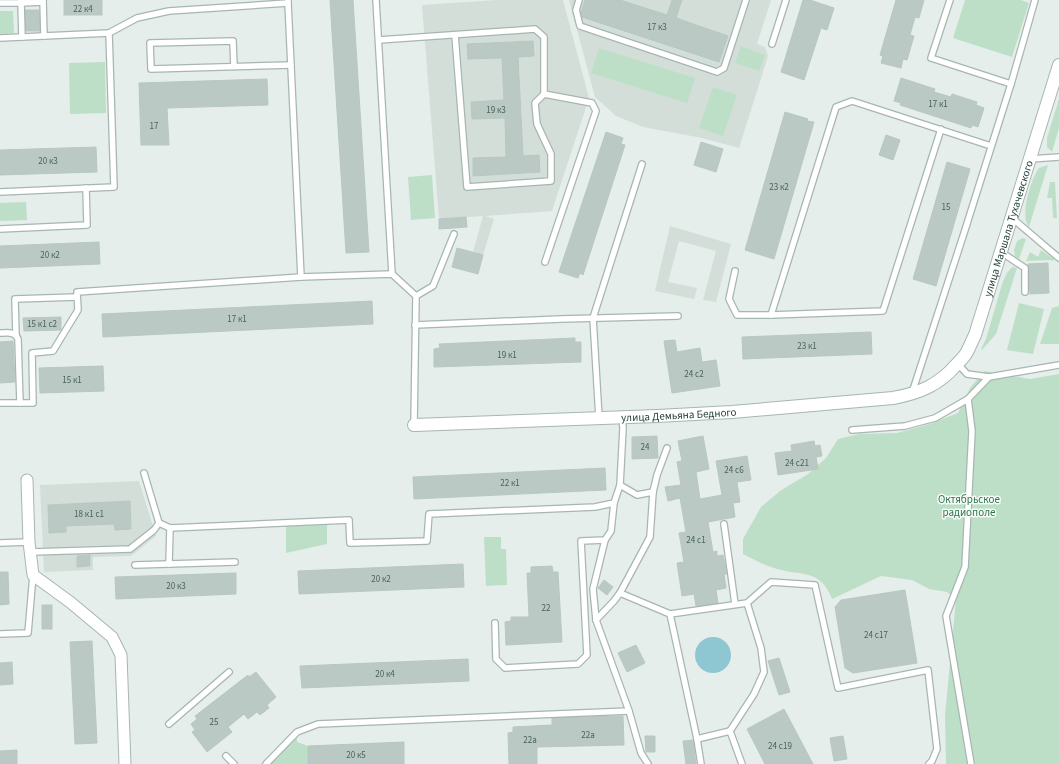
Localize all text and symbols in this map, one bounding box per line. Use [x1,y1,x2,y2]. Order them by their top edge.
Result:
house number: 22 к4 [73,3,93,16]
house number: 17 к3 [647,21,667,34]
house number: 17 к1 [928,98,948,111]
house number: 19 к3 [486,104,506,117]
house number: 17 [150,120,159,133]
house number: 20 к3 [38,155,58,168]
street label: улица Маршала Тухачевского [980,159,1037,299]
house number: 23 к2 [769,181,789,194]
house number: 15 [942,201,951,214]
house number: 20 к2 [40,249,60,262]
house number: 17 к1 [227,313,247,326]
house number: 15 к1 с2 [27,318,58,331]
house number: 23 к1 [797,340,817,353]
house number: 19 к1 [497,349,517,362]
house number: 24 с2 [684,368,704,381]
house number: 15 к1 [62,374,82,387]
street label: улица Демьяна Бедного [621,405,737,425]
house number: 24 [641,441,650,454]
house number: 24 с21 [785,457,809,470]
house number: 24 с6 [724,464,744,477]
house number: 22 к1 [500,477,520,490]
park label: Октябрьское радиополе [938,492,1001,520]
house number: 18 к1 с1 [74,508,104,521]
house number: 24 с1 [686,534,706,547]
house number: 20 к2 [371,573,391,586]
house number: 20 к3 [166,580,186,593]
house number: 22 [542,602,551,615]
house number: 24 с17 [864,629,888,642]
house number: 20 к4 [375,668,395,681]
house number: 25 [210,716,219,729]
house number: 22а [581,729,595,742]
house number: 22а [523,734,537,747]
house number: 24 с19 [768,740,792,753]
house number: 20 к5 [346,749,366,762]

